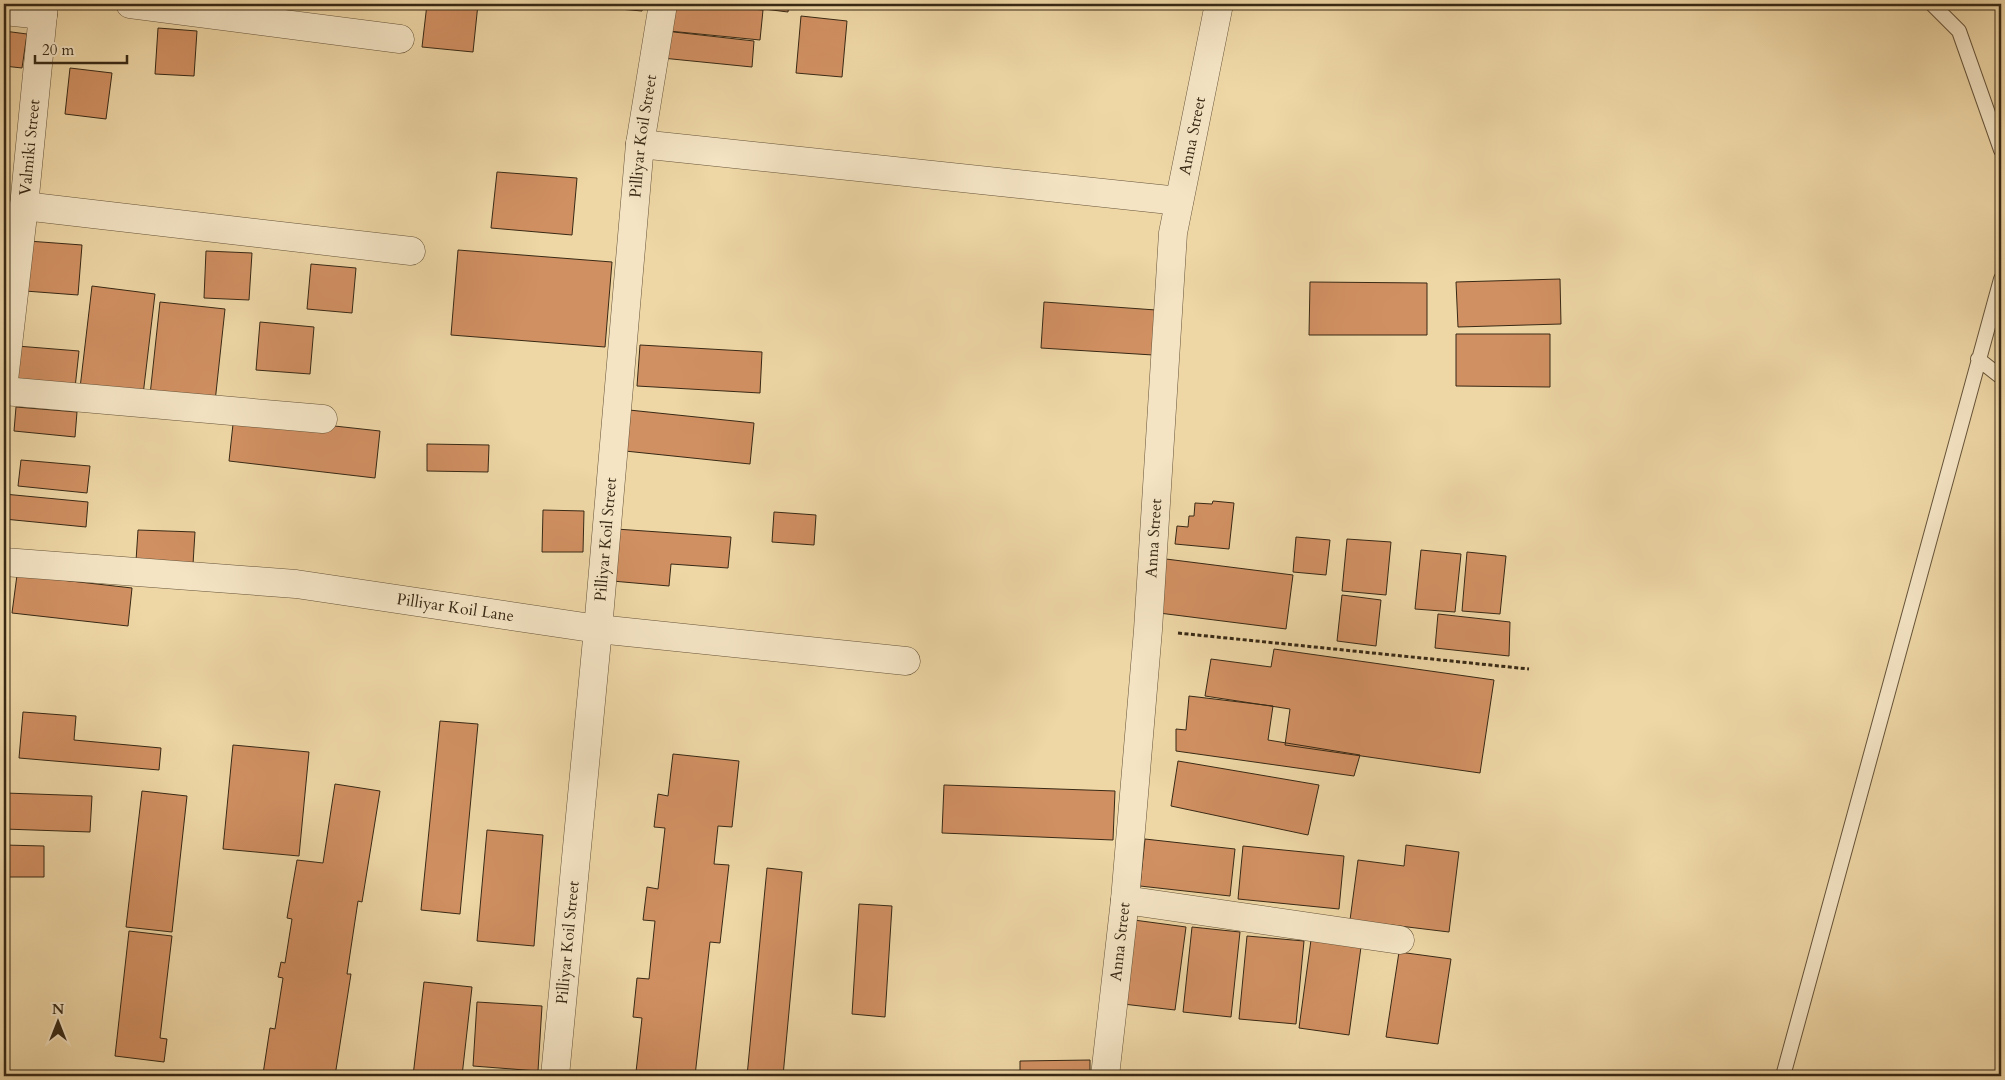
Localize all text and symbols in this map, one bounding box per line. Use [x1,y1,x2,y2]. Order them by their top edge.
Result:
scale bar [35,32,128,64]
text: 20 m [42,40,74,60]
street label: Pilliyar Koil Street [624,73,662,199]
street label: Anna Street [1174,95,1211,177]
street label: Valmiki Street [14,98,46,197]
street label: Pilliyar Koil Street [589,477,622,602]
street label: Anna Street [1140,498,1167,579]
street label: Pilliyar Koil Lane [395,588,516,627]
street label: Pilliyar Koil Street [551,880,585,1005]
street label: Anna Street [1105,901,1136,983]
north arrow [32,998,82,1048]
text: N [52,1000,64,1019]

